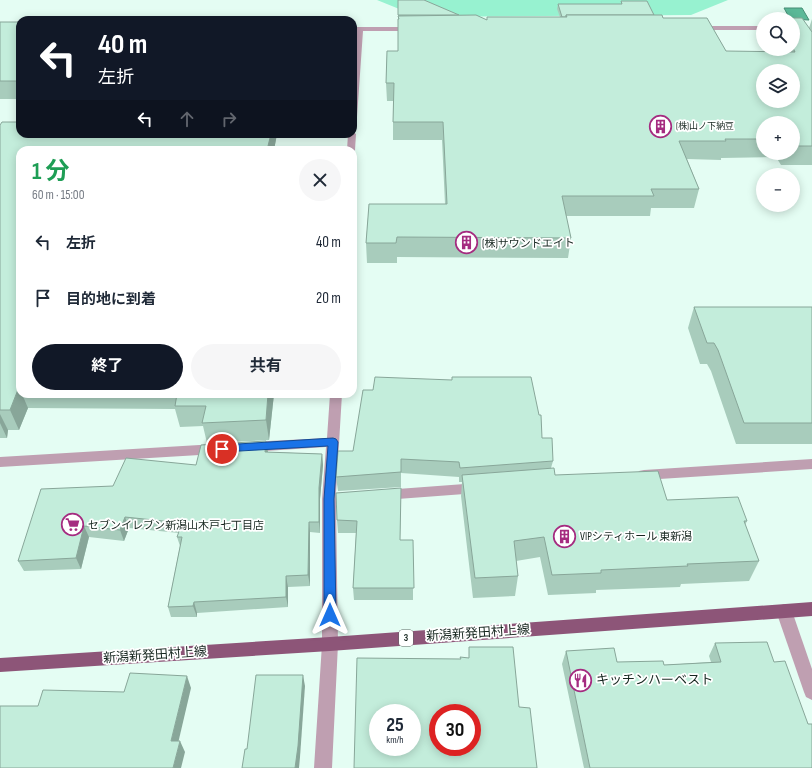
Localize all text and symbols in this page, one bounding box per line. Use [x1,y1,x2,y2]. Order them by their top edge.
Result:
map controls [756,12,800,212]
button: search [756,12,800,56]
text: 40 m [98,28,147,61]
icon: left [32,32,84,84]
button: layers [756,64,800,108]
text: 左折 [98,67,134,88]
icon: left [134,108,156,130]
icon: ahead [176,108,198,130]
icon: right [218,108,240,130]
building icon: (株)山ノ下納豆 [647,113,673,139]
button: + [756,116,800,160]
place label: (株)山ノ下納豆 [676,121,734,132]
text: 1 分 [32,157,69,186]
button: close [299,159,341,201]
button: − [756,168,800,212]
text: 60 m · 15:00 [32,187,84,203]
building icon: (株)サウンドエイト [454,230,480,256]
icon: left [32,231,54,253]
text: 40 m [316,233,341,252]
text: 左折 [66,234,96,253]
place label: (株)サウンドエイト [482,237,575,250]
icon: arrive [32,287,54,309]
text: 20 m [316,289,341,308]
text: 目的地に到着 [66,290,156,309]
button: 終了 [32,344,183,390]
button: 共有 [191,344,341,390]
pin [205,432,239,466]
icon: arrive [211,438,233,460]
supermarket icon: セブンイレブン新潟山木戸七丁目店 [59,512,85,538]
place label: セブンイレブン新潟山木戸七丁目店 [88,519,264,532]
building icon: VIPシティホール 東新潟 [552,523,578,549]
place label: VIPシティホール 東新潟 [580,530,692,543]
position arrow [309,594,351,636]
street label: 新潟新発田村上線 [426,621,530,645]
road number: 3 [399,630,413,646]
street label: 新潟新発田村上線 [103,643,207,667]
restaurant icon: キッチンハーベスト [568,667,594,693]
place label: キッチンハーベスト [596,672,713,688]
speed limit sign: 30 [429,704,481,756]
text: 25 [386,713,404,737]
text: km/h [386,734,404,746]

